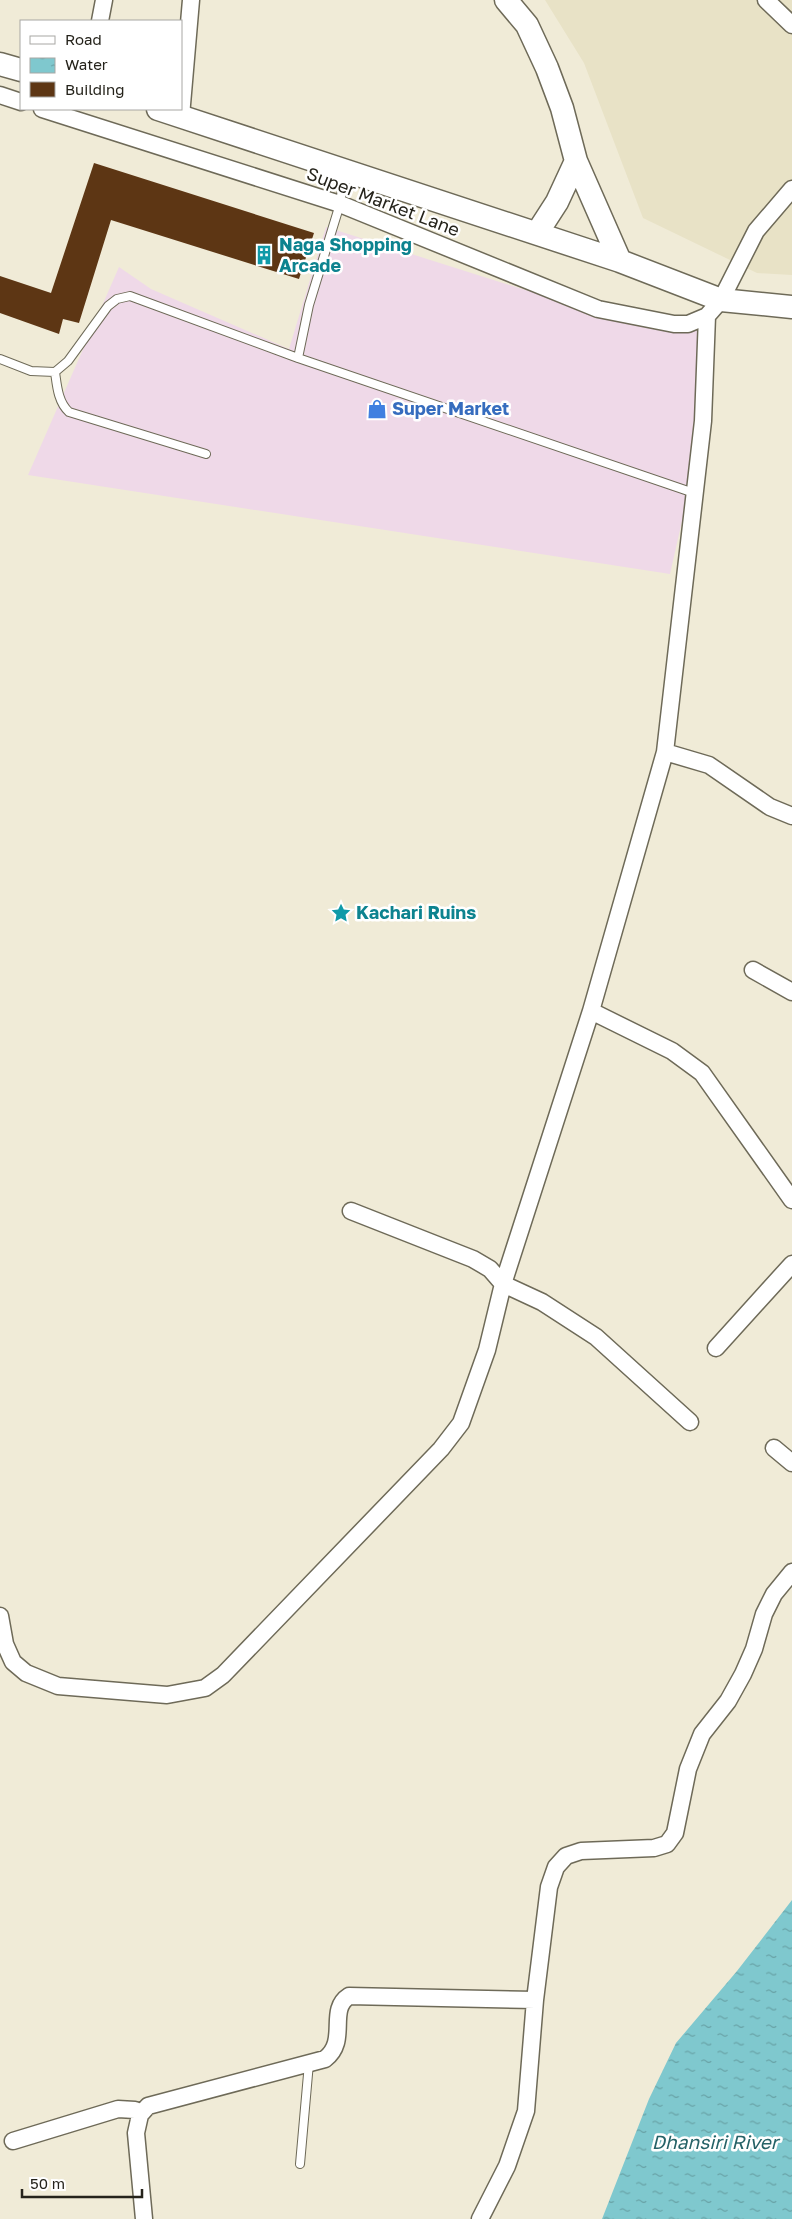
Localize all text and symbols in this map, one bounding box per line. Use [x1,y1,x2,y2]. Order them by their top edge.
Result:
legend [20,20,182,110]
text: Road [65,30,102,48]
text: Water [65,55,108,73]
text: Building [65,80,125,98]
street label: Super Market Lane [304,162,463,240]
place label: Naga Shopping Arcade [279,233,412,276]
building icon: Naga Shopping Arcade [253,244,275,266]
place label: Super Market [392,397,509,419]
shop icon: Super Market [366,398,388,420]
place label: Kachari Ruins [356,901,476,923]
place icon: Kachari Ruins [330,902,352,924]
water label: Dhansiri River [652,2130,781,2153]
scale bar [22,2166,142,2198]
text: 50 m [30,2174,65,2192]

